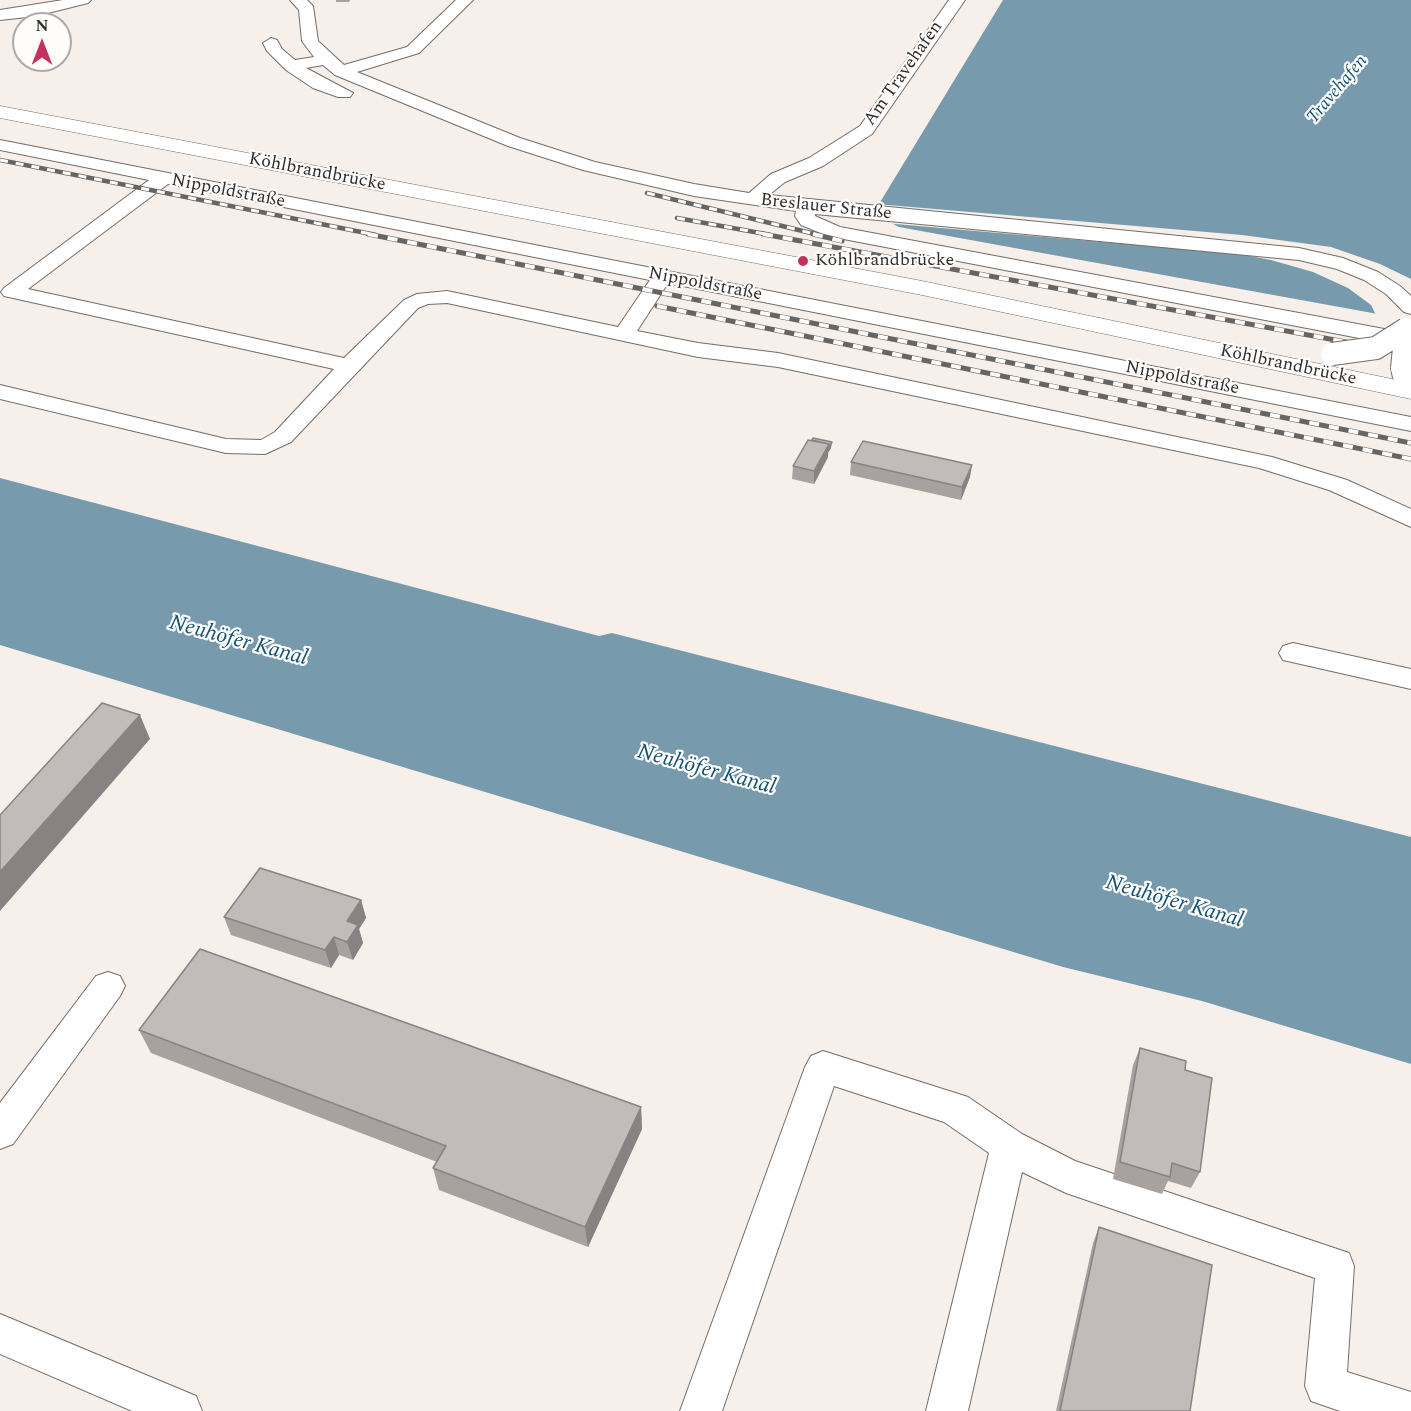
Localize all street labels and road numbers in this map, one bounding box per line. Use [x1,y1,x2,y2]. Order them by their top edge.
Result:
street label: Am Travehafen [860,17,948,131]
street label: Köhlbrandbrücke [247,149,387,197]
street label: Nippoldstraße [169,170,287,214]
street label: Breslauer Straße [759,190,893,226]
street label: Nippoldstraße [646,263,764,307]
street label: Köhlbrandbrücke [1218,341,1358,391]
street label: Nippoldstraße [1123,357,1241,401]

